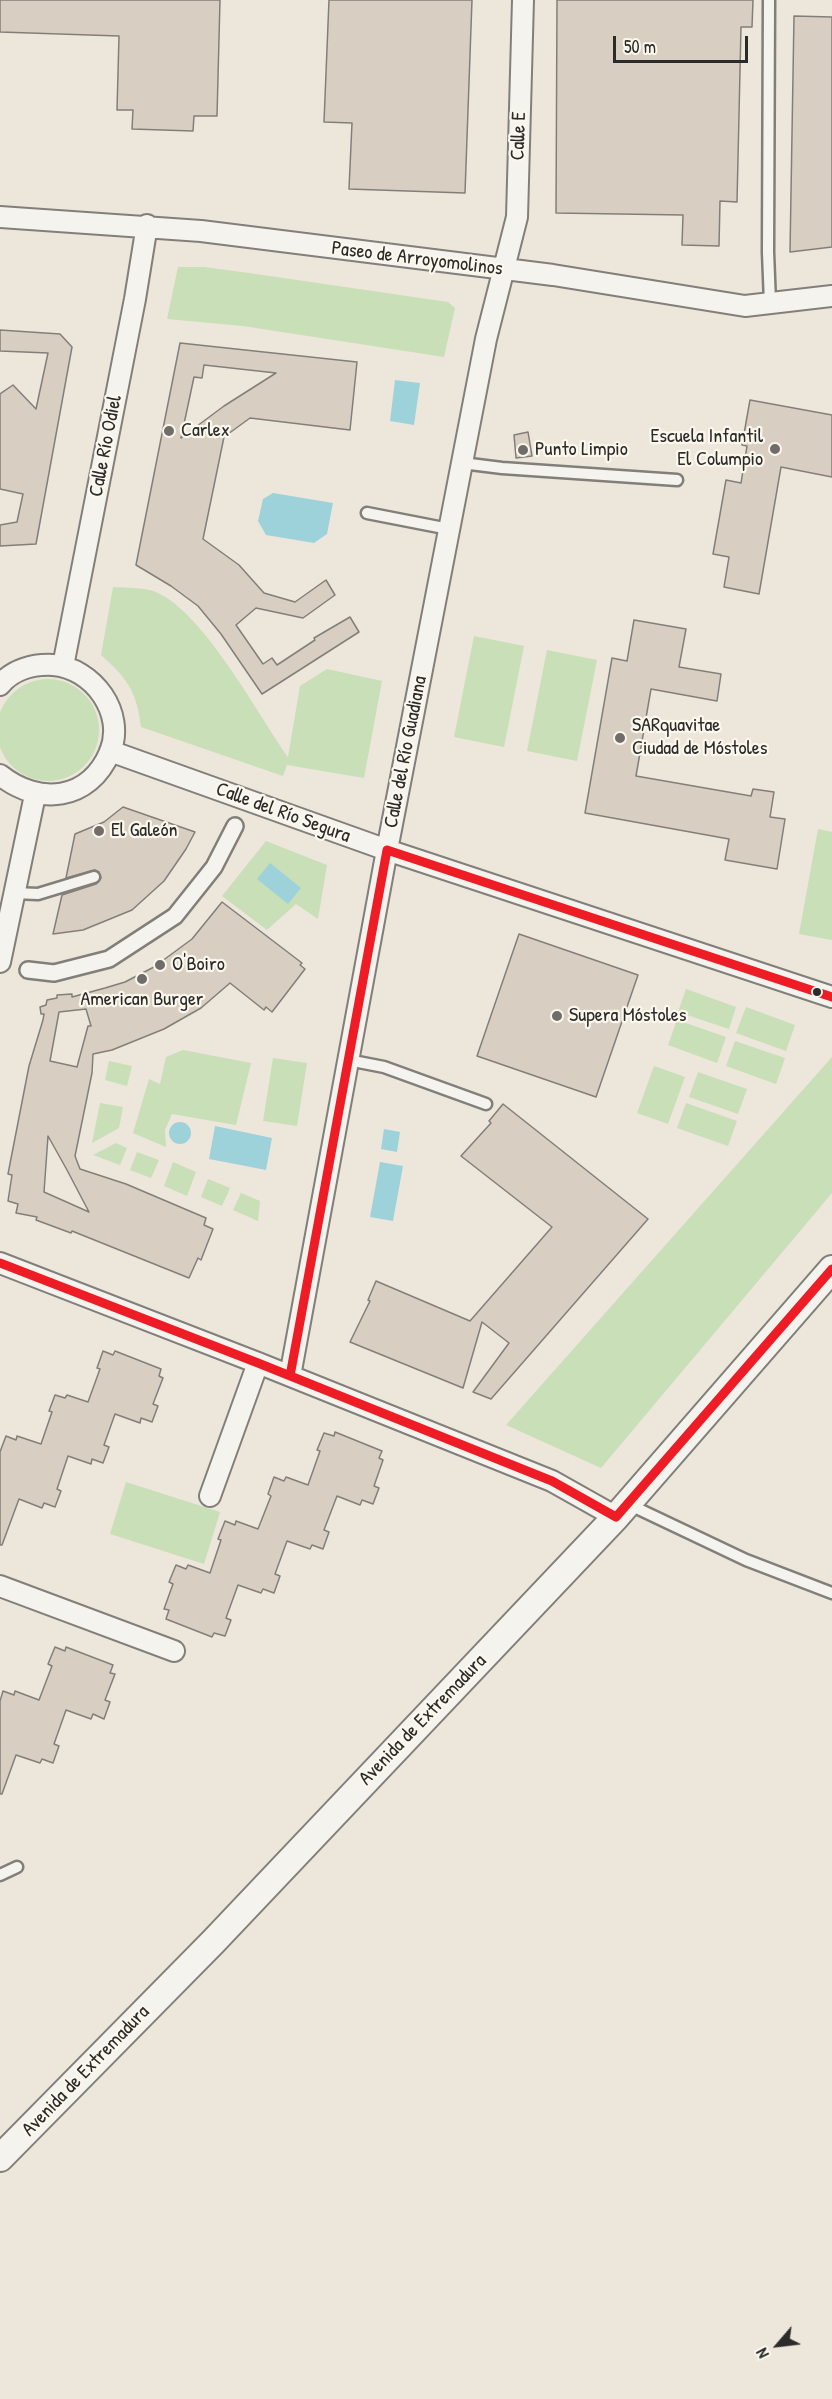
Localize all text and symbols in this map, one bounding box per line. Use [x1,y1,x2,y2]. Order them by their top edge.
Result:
scale bar [616,24,751,62]
text: 50 m [624,34,656,59]
street label: Calle E [506,111,532,161]
street label: Paseo de Arroyomolinos [330,237,504,281]
street label: Calle Río Odiel [84,393,128,499]
place label: Carlex [181,419,230,443]
marker: Carlex [162,424,176,438]
place label: Escuela Infantil El Columpio [651,425,763,472]
place label: Punto Limpio [535,438,628,462]
marker: Escuela Infantil El Columpio [768,442,782,456]
marker: Punto Limpio [516,443,530,457]
street label: Calle del Río Guadiana [379,674,433,830]
place label: SARquavitae Ciudad de Móstoles [632,714,767,761]
marker: SARquavitae Ciudad de Móstoles [613,731,627,745]
street label: Calle del Río Segura [212,778,354,848]
place label: El Galeón [111,819,178,843]
marker: El Galeón [92,824,106,838]
place label: O'Boiro [172,953,225,977]
marker: O'Boiro [153,958,167,972]
marker: American Burger [135,972,149,986]
unlabelled marker [811,986,823,998]
place label: American Burger [80,988,204,1012]
place label: Supera Móstoles [569,1004,686,1028]
marker: Supera Móstoles [550,1009,564,1023]
street label: Avenida de Extremadura [354,1649,492,1791]
street label: Avenida de Extremadura [17,2000,155,2142]
north arrow [748,2315,808,2375]
text: N [750,2345,774,2362]

